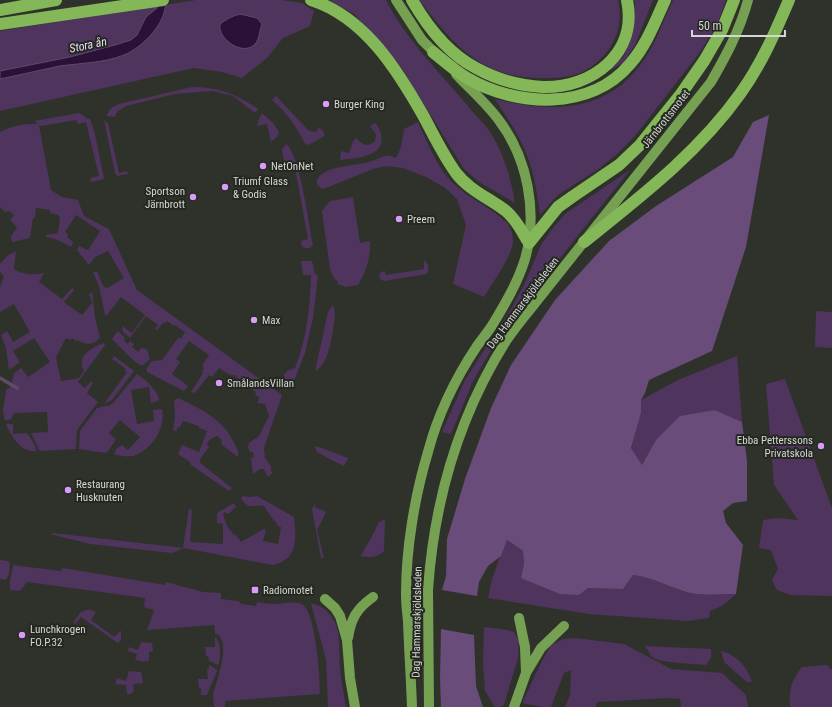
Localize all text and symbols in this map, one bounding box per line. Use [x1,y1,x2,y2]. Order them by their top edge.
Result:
scale bar [692,12,785,38]
text: 50 m [698,19,722,33]
water label: Stora ån [68,34,108,56]
street label: Järnbrottsmotet [639,87,693,151]
place label: Burger King [334,98,384,111]
marker: Burger King [321,99,331,109]
place label: NetOnNet [271,160,313,173]
marker: NetOnNet [258,161,268,171]
place label: Triumf Glass & Godis [233,175,288,201]
marker: Triumf Glass & Godis [220,182,230,192]
place label: Sportson Järnbrott [145,185,185,211]
marker: Sportson Järnbrott [188,192,198,202]
place label: Preem [407,213,435,226]
marker: Preem [394,214,404,224]
street label: Dag Hammarskjöldsleden [484,255,562,351]
place label: Max [262,314,281,327]
marker: Max [249,315,259,325]
place label: SmålandsVillan [227,377,294,390]
marker: SmålandsVillan [214,378,224,388]
place label: Ebba Petterssons Privatskola [737,434,813,460]
marker: Ebba Petterssons Privatskola [816,441,826,451]
place label: Restaurang Husknuten [76,478,125,504]
marker: Restaurang Husknuten [63,485,73,495]
street label: Dag Hammarskjöldsleden [410,566,424,678]
place label: Radiomotet [263,584,313,597]
marker: Radiomotet [250,585,260,595]
place label: Lunchkrogen FO.P.32 [30,623,86,649]
marker: Lunchkrogen FO.P.32 [17,630,27,640]

